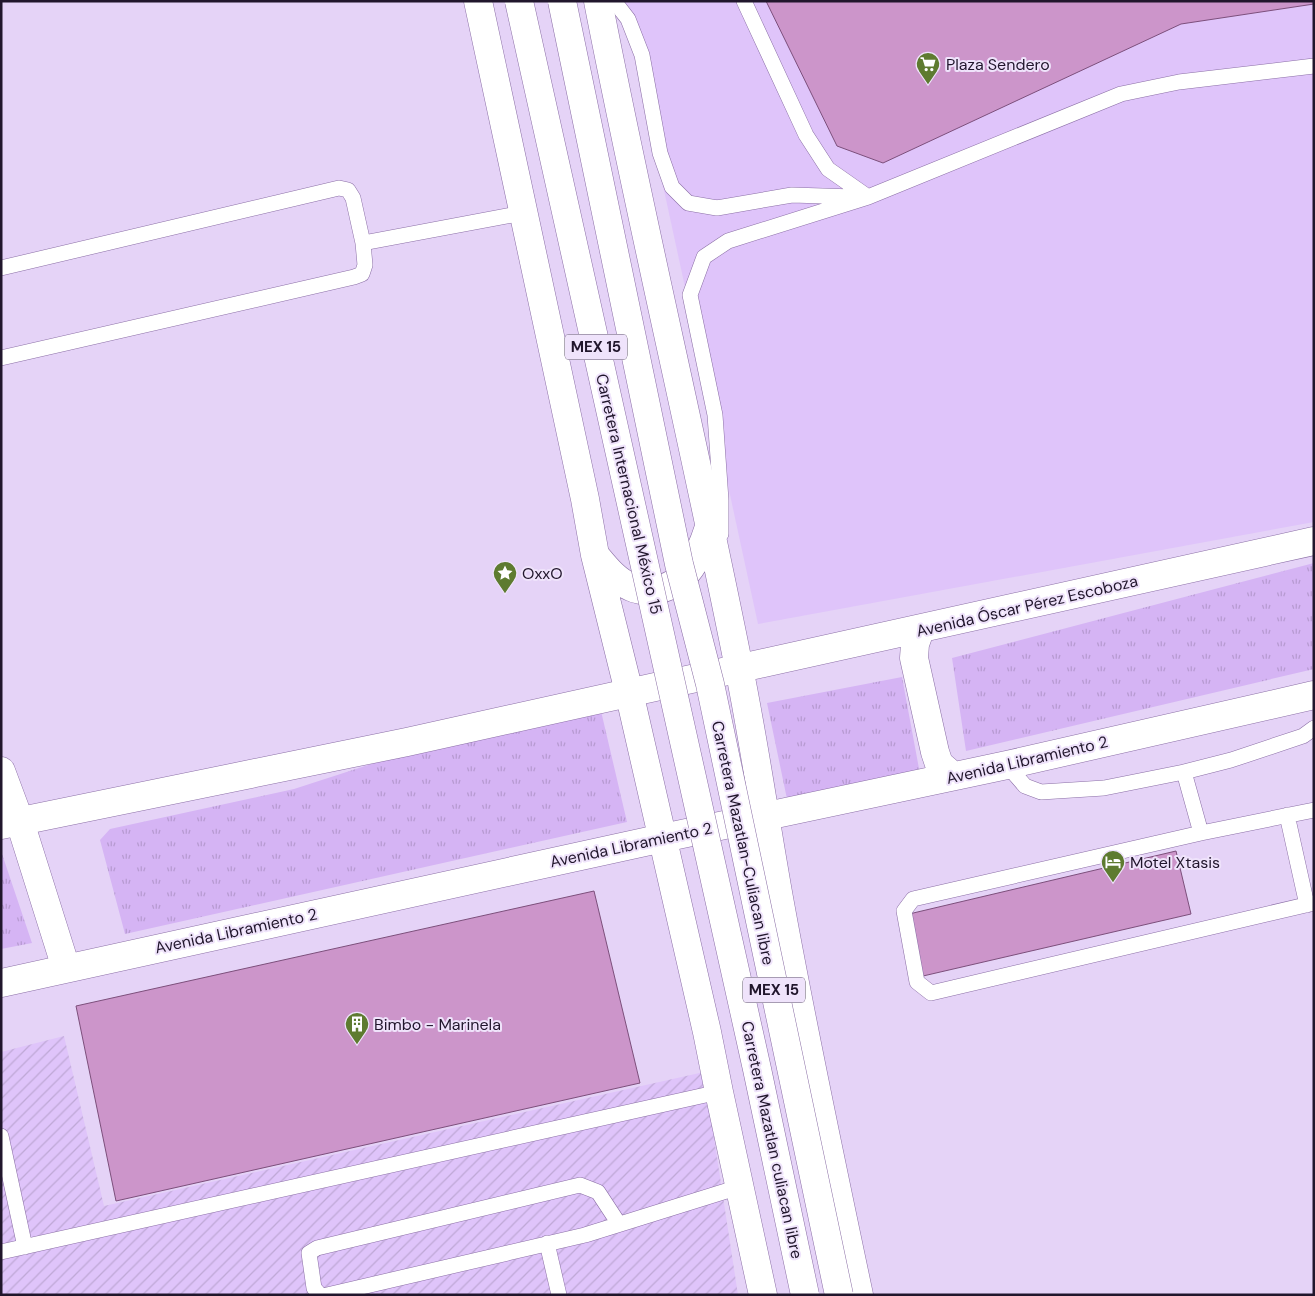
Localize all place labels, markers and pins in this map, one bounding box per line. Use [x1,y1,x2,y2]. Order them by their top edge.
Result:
supermarket icon: Plaza Sendero [915,51,941,85]
place label: Plaza Sendero [946,54,1050,75]
place icon: OxxO [492,560,518,594]
place label: OxxO [522,563,563,584]
hotel icon: Motel Xtasis [1100,849,1126,883]
place label: Motel Xtasis [1130,852,1220,873]
building icon: Bimbo - Marinela [344,1011,370,1045]
place label: Bimbo - Marinela [374,1014,501,1035]

